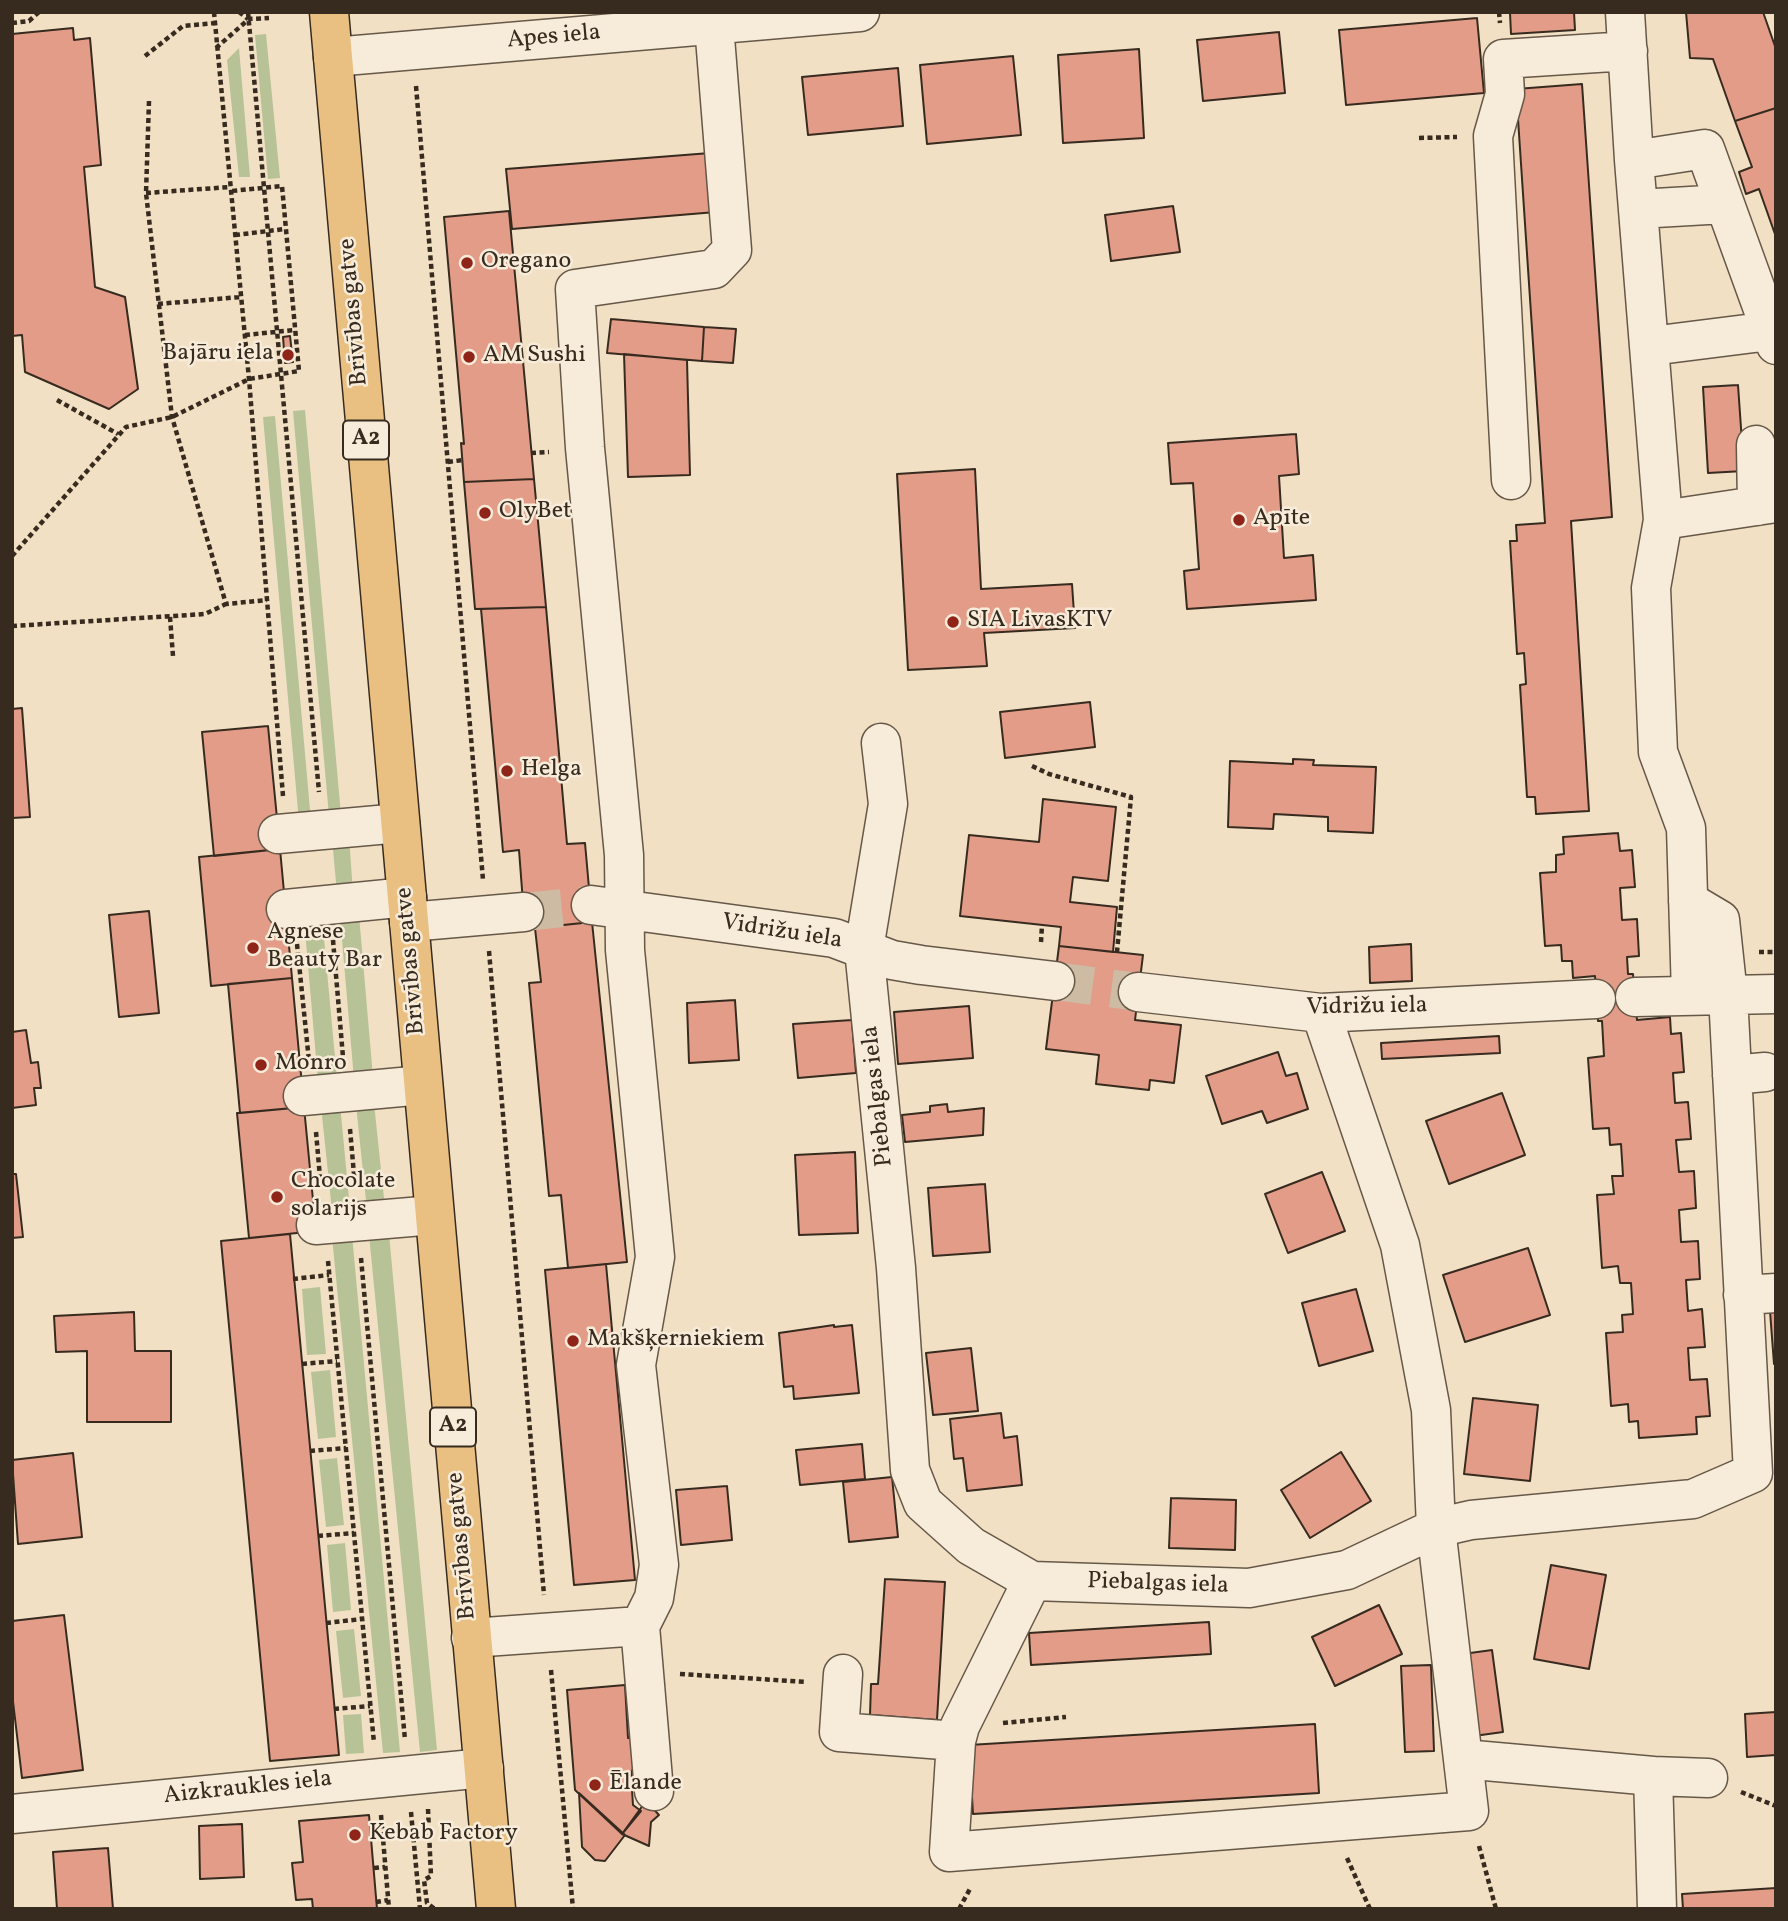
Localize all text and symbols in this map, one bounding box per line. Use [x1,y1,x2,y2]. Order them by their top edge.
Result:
street label: Apes iela [506,20,602,56]
street label: Brīvības gatve [334,237,376,387]
place label: Oregano [481,249,571,277]
marker: Oregano [459,255,475,271]
place label: Bajāru iela [162,341,274,369]
place label: AM Sushi [483,343,586,371]
marker: Bajāru iela [280,347,296,363]
marker: AM Sushi [461,349,477,365]
road number: A2 [343,420,389,460]
place label: OlyBet [499,499,571,527]
marker: OlyBet [477,505,493,521]
place label: Apīte [1253,506,1310,534]
marker: Apīte [1231,512,1247,528]
place label: SIA LivasKTV [967,608,1112,636]
marker: SIA LivasKTV [945,614,961,630]
place label: Helga [521,757,582,785]
marker: Helga [499,763,515,779]
street label: Brīvības gatve [391,886,433,1036]
street label: Vidrižu iela [720,909,844,957]
place label: Agnese Beauty Bar [267,920,382,976]
marker: Agnese Beauty Bar [245,940,261,956]
street label: Vidrižu iela [1306,993,1428,1023]
street label: Piebalgas iela [857,1024,901,1168]
place label: Monro [275,1051,347,1079]
marker: Monro [253,1057,269,1073]
place label: Chocolate solarijs [291,1169,395,1225]
marker: Chocolate solarijs [269,1189,285,1205]
place label: Makšķerniekiem [587,1327,765,1355]
marker: Makšķerniekiem [565,1333,581,1349]
road number: A2 [430,1408,476,1446]
street label: Brīvības gatve [442,1471,484,1621]
street label: Piebalgas iela [1087,1568,1229,1602]
street label: Aizkraukles iela [162,1766,334,1812]
place label: Ēlande [609,1771,682,1799]
marker: Ēlande [587,1777,603,1793]
place label: Kebab Factory [369,1821,518,1849]
marker: Kebab Factory [347,1827,363,1843]

